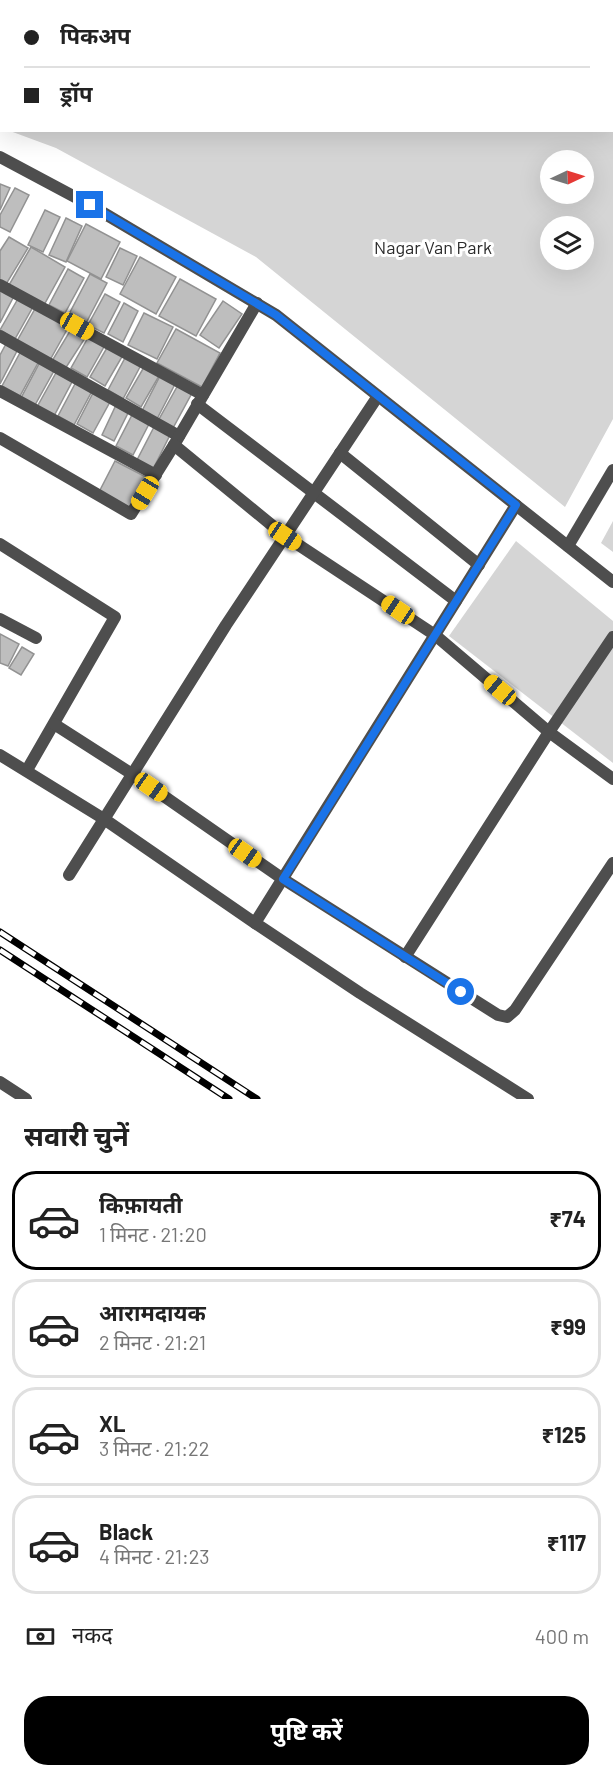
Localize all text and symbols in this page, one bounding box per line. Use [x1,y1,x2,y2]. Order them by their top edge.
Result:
text: पिकअप [60,22,131,48]
text: ड्रॉप [60,80,93,106]
north arrow [540,150,594,204]
map controls [540,150,594,270]
route end [76,191,103,218]
button: layers [540,216,594,270]
park label: Nagar Van Park [374,236,492,258]
car [57,309,97,343]
car [128,473,162,513]
car [265,518,305,554]
car [378,592,418,628]
car [480,672,520,708]
car [131,769,171,805]
car [225,835,265,871]
route start [447,978,474,1005]
text: सवारी चुनें [24,1119,129,1151]
text: किफ़ायती [99,1191,183,1217]
icon: car [27,1194,81,1248]
text: ₹74 [549,1205,586,1231]
text: 1 मिनट · 21:20 [99,1222,207,1246]
text: आरामदायक [99,1299,206,1325]
icon: car [27,1302,81,1356]
text: ₹99 [550,1313,586,1339]
text: 2 मिनट · 21:21 [99,1330,206,1354]
icon: car [27,1410,81,1464]
text: XL [99,1410,125,1436]
text: ₹125 [541,1421,586,1447]
text: 3 मिनट · 21:22 [99,1436,209,1460]
icon: car [27,1518,81,1572]
text: Black [99,1518,153,1544]
text: ₹117 [547,1529,586,1555]
text: 4 मिनट · 21:23 [99,1544,210,1568]
icon: cash [24,1620,57,1653]
text: नकद [72,1621,113,1647]
text: 400 m [535,1624,589,1648]
button: पुष्टि करें [24,1696,589,1765]

